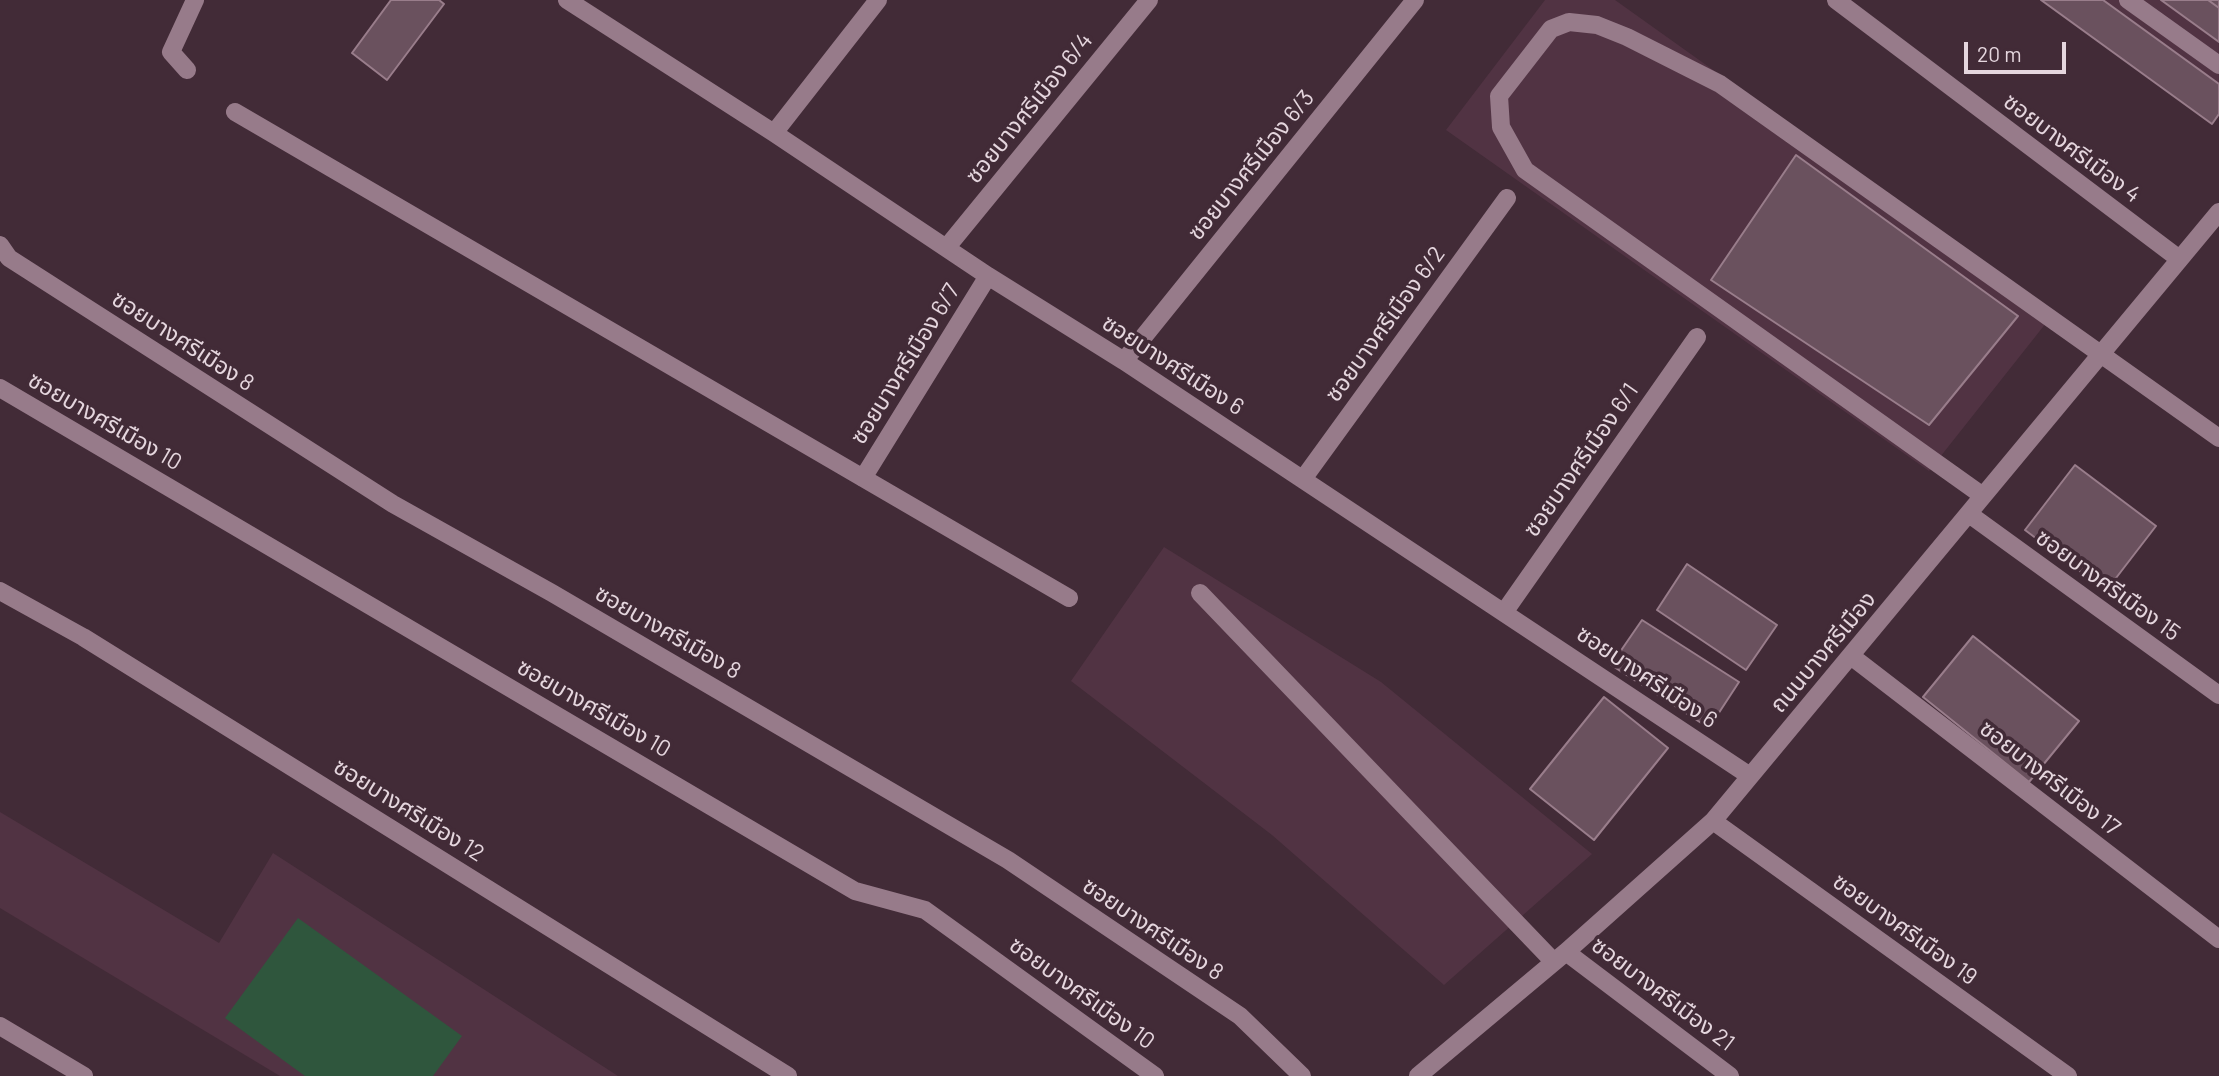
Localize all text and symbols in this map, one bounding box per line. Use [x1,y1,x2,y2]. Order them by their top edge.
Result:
street label: ซอยบางศรีเมือง 6/4 [960,27,1098,189]
scale bar [1967,28,2068,72]
text: 20 m [1977,41,2022,66]
street label: ซอยบางศรีเมือง 6/3 [1182,84,1320,246]
street label: ซอยบางศรีเมือง 4 [1998,87,2146,209]
street label: ซอยบางศรีเมือง 6/2 [1319,241,1451,407]
street label: ซอยบางศรีเมือง 6/7 [845,279,965,449]
street label: ซอยบางศรีเมือง 8 [107,285,259,397]
street label: ซอยบางศรีเมือง 6 [1097,309,1249,421]
street label: ซอยบางศรีเมือง 10 [23,366,187,476]
street label: ซอยบางศรีเมือง 6/1 [1518,378,1644,542]
street label: ซอยบางศรีเมือง 15 [2030,523,2186,647]
street label: ซอยบางศรีเมือง 8 [590,579,746,685]
street label: ถนนบางศรีเมือง [1764,586,1882,718]
street label: ซอยบางศรีเมือง 6 [1571,620,1723,734]
street label: ซอยบางศรีเมือง 10 [512,653,676,763]
street label: ซอยบางศรีเมือง 17 [1974,715,2126,841]
street label: ซอยบางศรีเมือง 12 [329,753,489,867]
street label: ซอยบางศรีเมือง 19 [1827,867,1983,991]
street label: ซอยบางศรีเมือง 8 [1077,872,1229,986]
street label: ซอยบางศรีเมือง 10 [1004,931,1160,1055]
street label: ซอยบางศรีเมือง 21 [1586,931,1740,1057]

